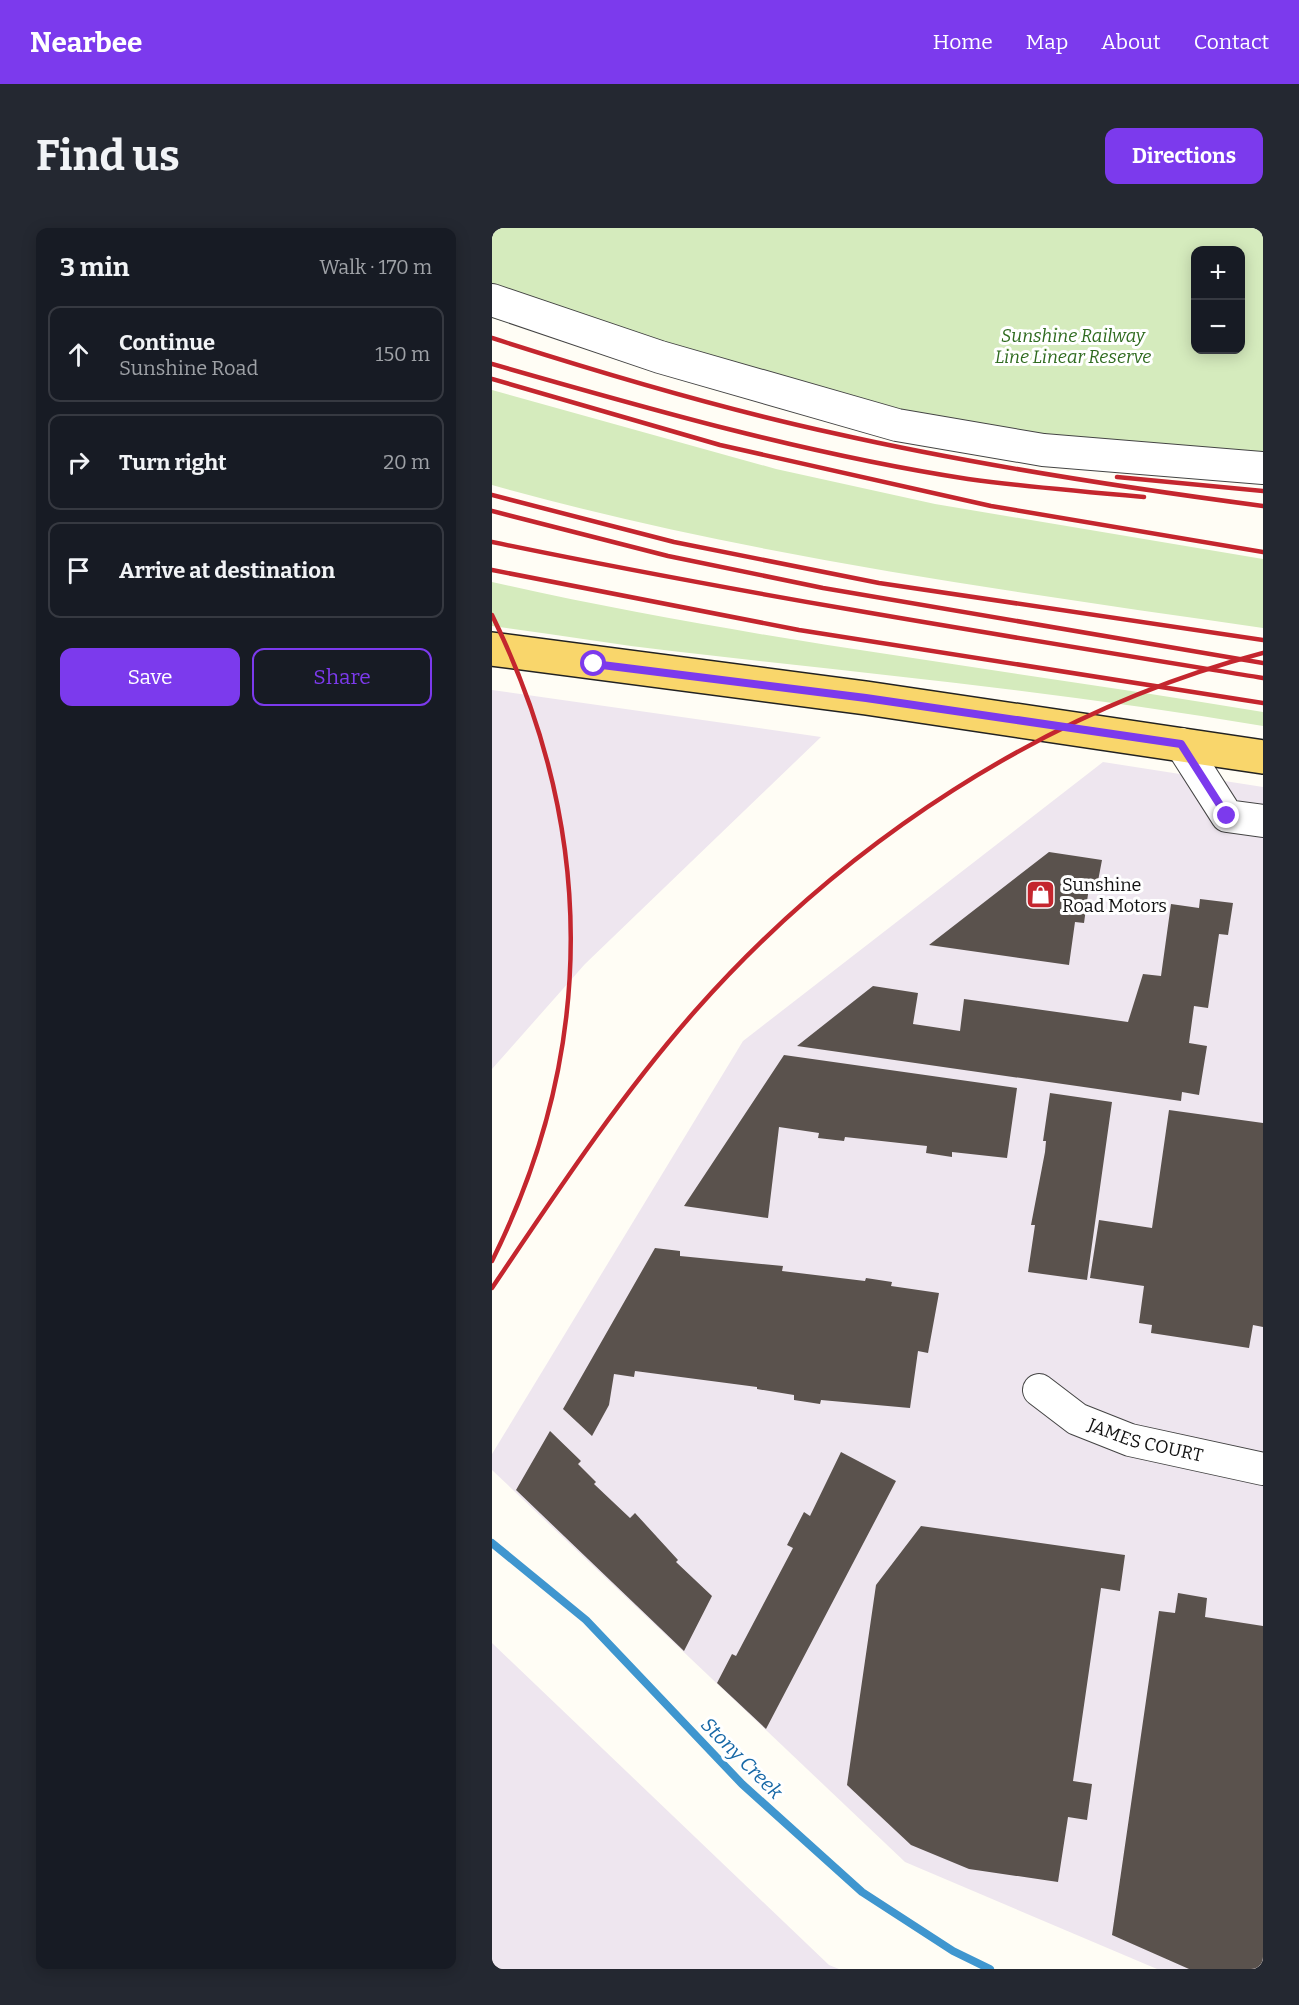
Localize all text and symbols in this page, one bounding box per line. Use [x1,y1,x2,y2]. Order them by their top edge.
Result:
text: Nearbee [30,26,142,59]
text: Home [933,29,993,55]
text: Map [1026,29,1068,55]
text: About [1101,29,1161,55]
text: Contact [1194,29,1269,55]
button: Directions [1105,128,1263,184]
text: Find us [36,131,180,181]
map controls [1191,246,1245,354]
button: + [1191,246,1245,300]
text: 3 min [60,252,129,283]
text: Walk · 170 m [319,255,432,279]
button: − [1191,300,1245,354]
park label: Sunshine Railway Line Linear Reserve [995,325,1151,368]
text: Continue [119,329,215,356]
icon: ahead [62,338,95,371]
text: 150 m [375,342,430,366]
text: Sunshine Road [119,356,258,380]
icon: right [62,446,95,479]
text: Turn right [119,449,227,476]
text: 20 m [383,450,430,474]
icon: arrive [62,554,95,587]
text: Arrive at destination [119,557,335,584]
button: Save [60,648,240,706]
button: Share [252,648,432,706]
route start [580,650,606,676]
route end [1213,802,1239,828]
place label: Sunshine Road Motors [1062,874,1167,917]
shop icon: Sunshine Road Motors [1025,879,1057,911]
street label: JAMES COURT [1084,1413,1206,1467]
water label: Stony Creek [696,1712,788,1804]

